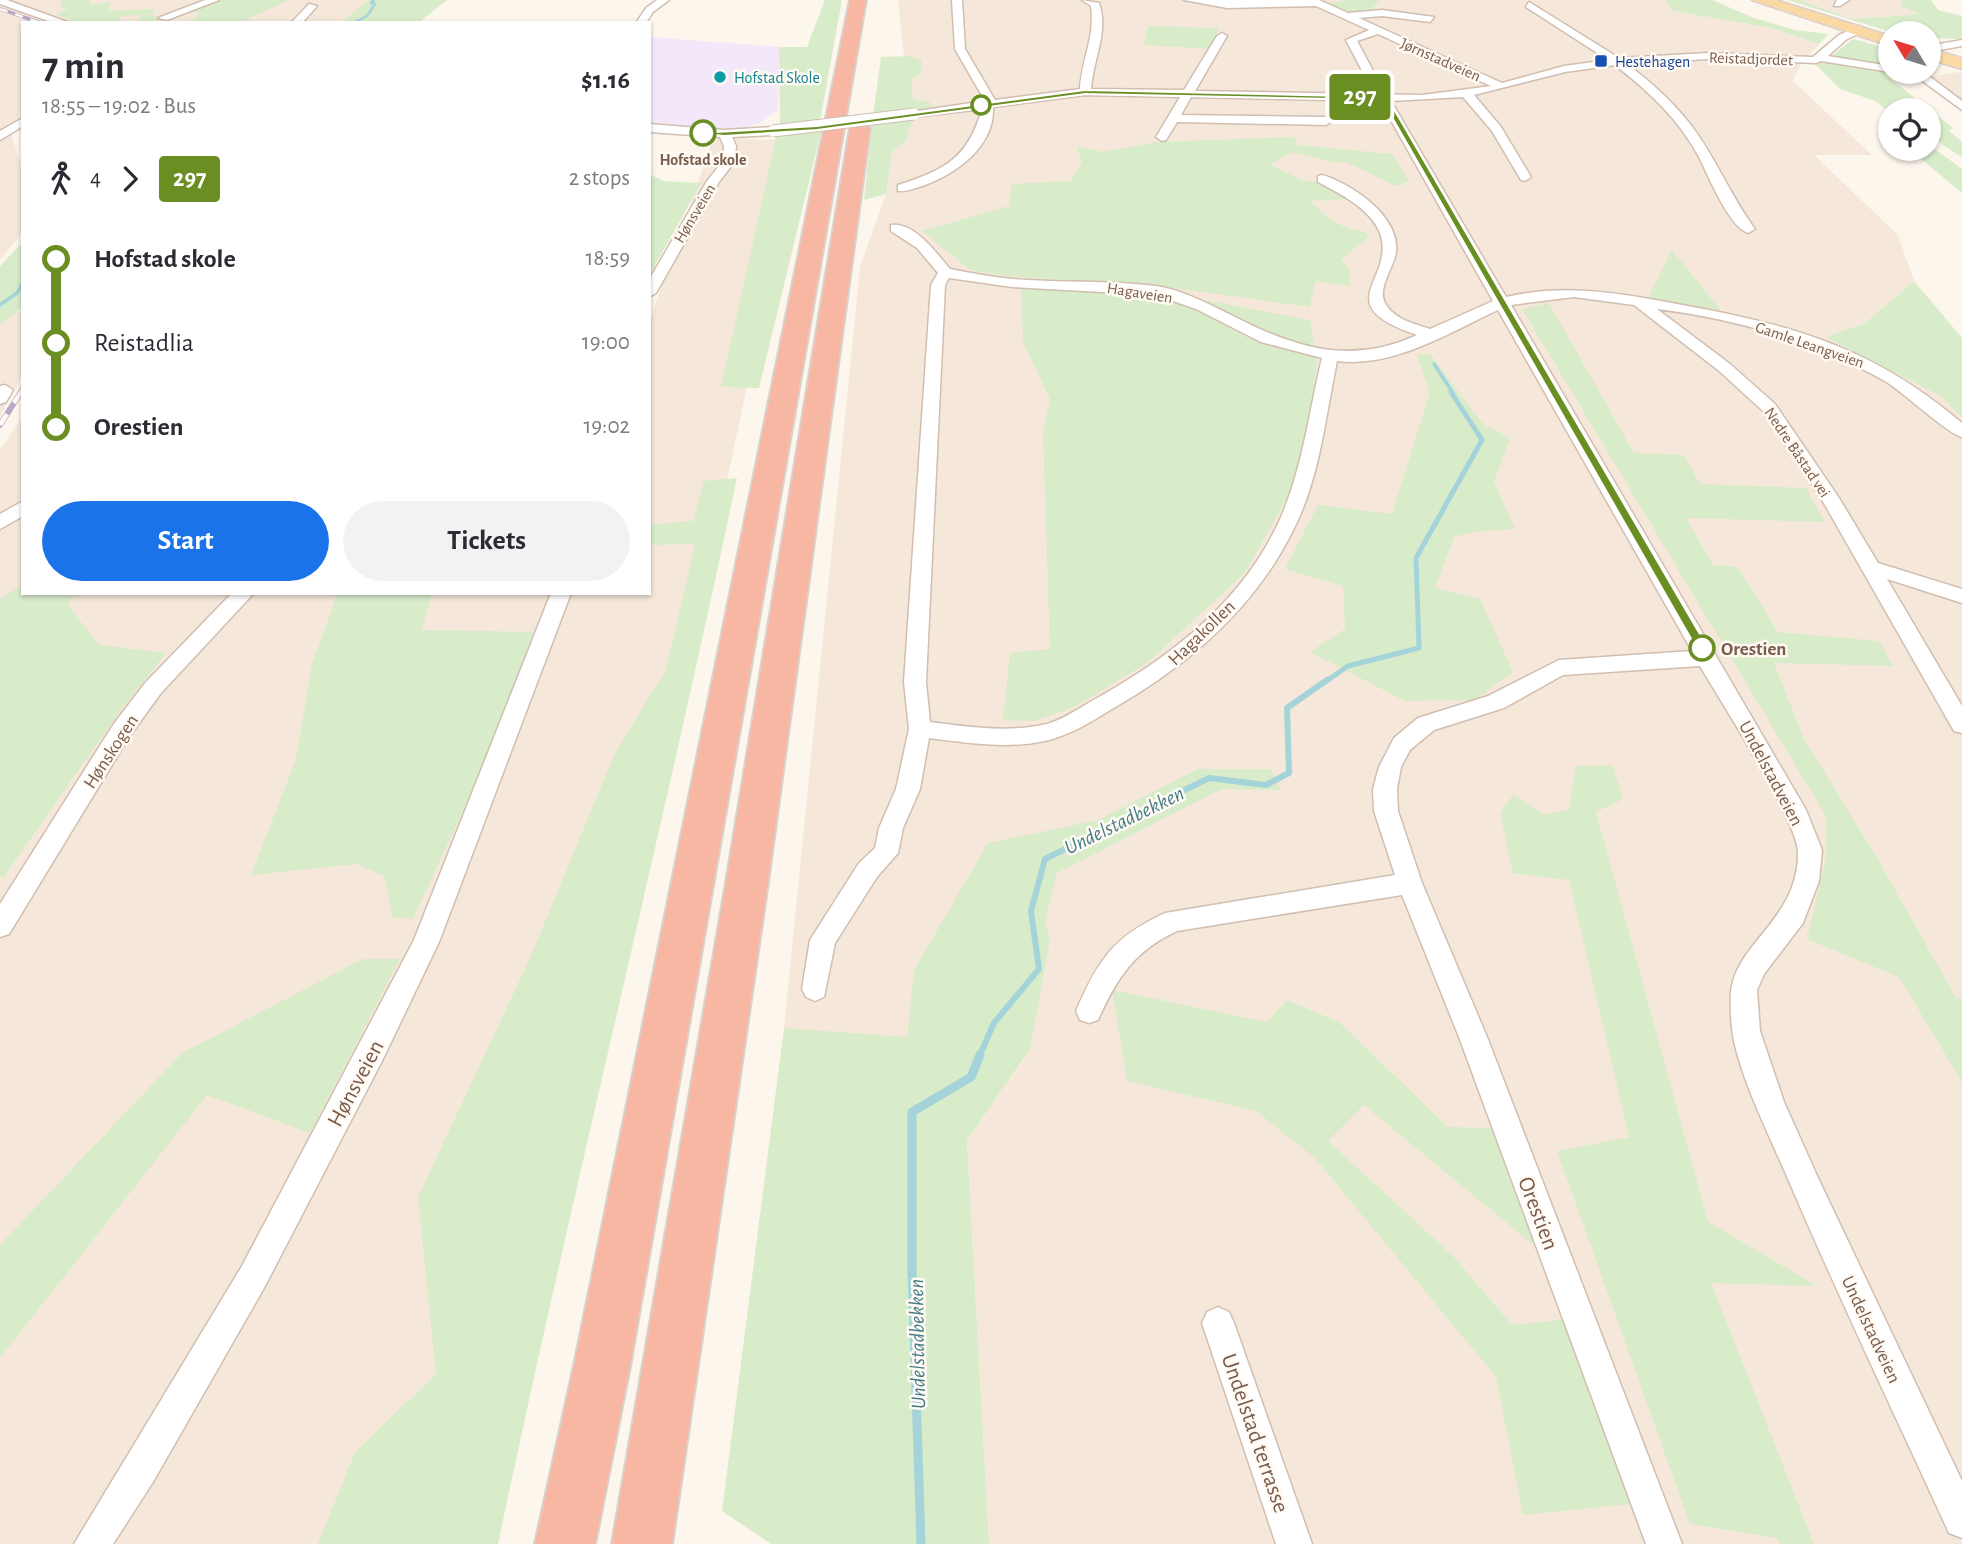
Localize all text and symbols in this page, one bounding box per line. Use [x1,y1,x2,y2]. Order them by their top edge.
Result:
north arrow [1878,21,1941,84]
map controls [1878,21,1941,161]
street label: Jørnstadveien [1398,35,1483,85]
text: 7 min [42,48,125,86]
street label: Reistadjordet [1709,50,1793,69]
marker: Hestehagen [1593,53,1609,69]
place label: Hestehagen [1615,54,1690,70]
text: $1.16 [581,67,630,93]
marker: Hofstad Skole [712,69,728,85]
place label: Hofstad Skole [734,70,820,86]
line badge: 297 [1320,74,1400,120]
text: 297 [1343,85,1377,109]
text: 18:55 – 19:02 · Bus [42,95,196,118]
unlabelled marker [971,95,991,115]
button: locate [1878,98,1941,161]
marker: Hofstad skole [690,120,716,146]
place label: Hofstad skole [659,152,747,168]
icon: walk [42,160,80,198]
icon: forward [111,160,149,198]
text: 4 [90,167,101,190]
text: 297 [173,167,206,191]
text: 2 stops [569,167,630,190]
street label: Hønsveien [671,181,719,246]
text: Hofstad skole [94,246,236,272]
text: 18:59 [585,247,630,270]
street label: Hagaveien [1106,280,1174,306]
street label: Gamle Leangveien [1753,319,1866,371]
text: Reistadlia [94,330,194,356]
text: 19:00 [582,331,630,354]
street label: Nedre Båstad vei [1761,405,1833,500]
text: Orestien [94,414,184,440]
text: 19:02 [583,415,630,438]
button: Start [42,501,329,581]
button: Tickets [343,501,630,581]
street label: Hagakollen [1165,597,1239,669]
marker: Orestien [1689,635,1715,661]
place label: Orestien [1721,640,1786,659]
street label: Hønskogen [80,711,142,792]
street label: Undelstadveien [1735,718,1806,829]
water label: Undelstadbekken [1061,782,1187,858]
street label: Hønsveien [324,1036,389,1131]
street label: Orestien [1513,1174,1562,1253]
street label: Undelstadveien [1838,1273,1904,1386]
water label: Undelstadbekken [906,1279,929,1409]
street label: Undelstad terrasse [1217,1351,1293,1516]

